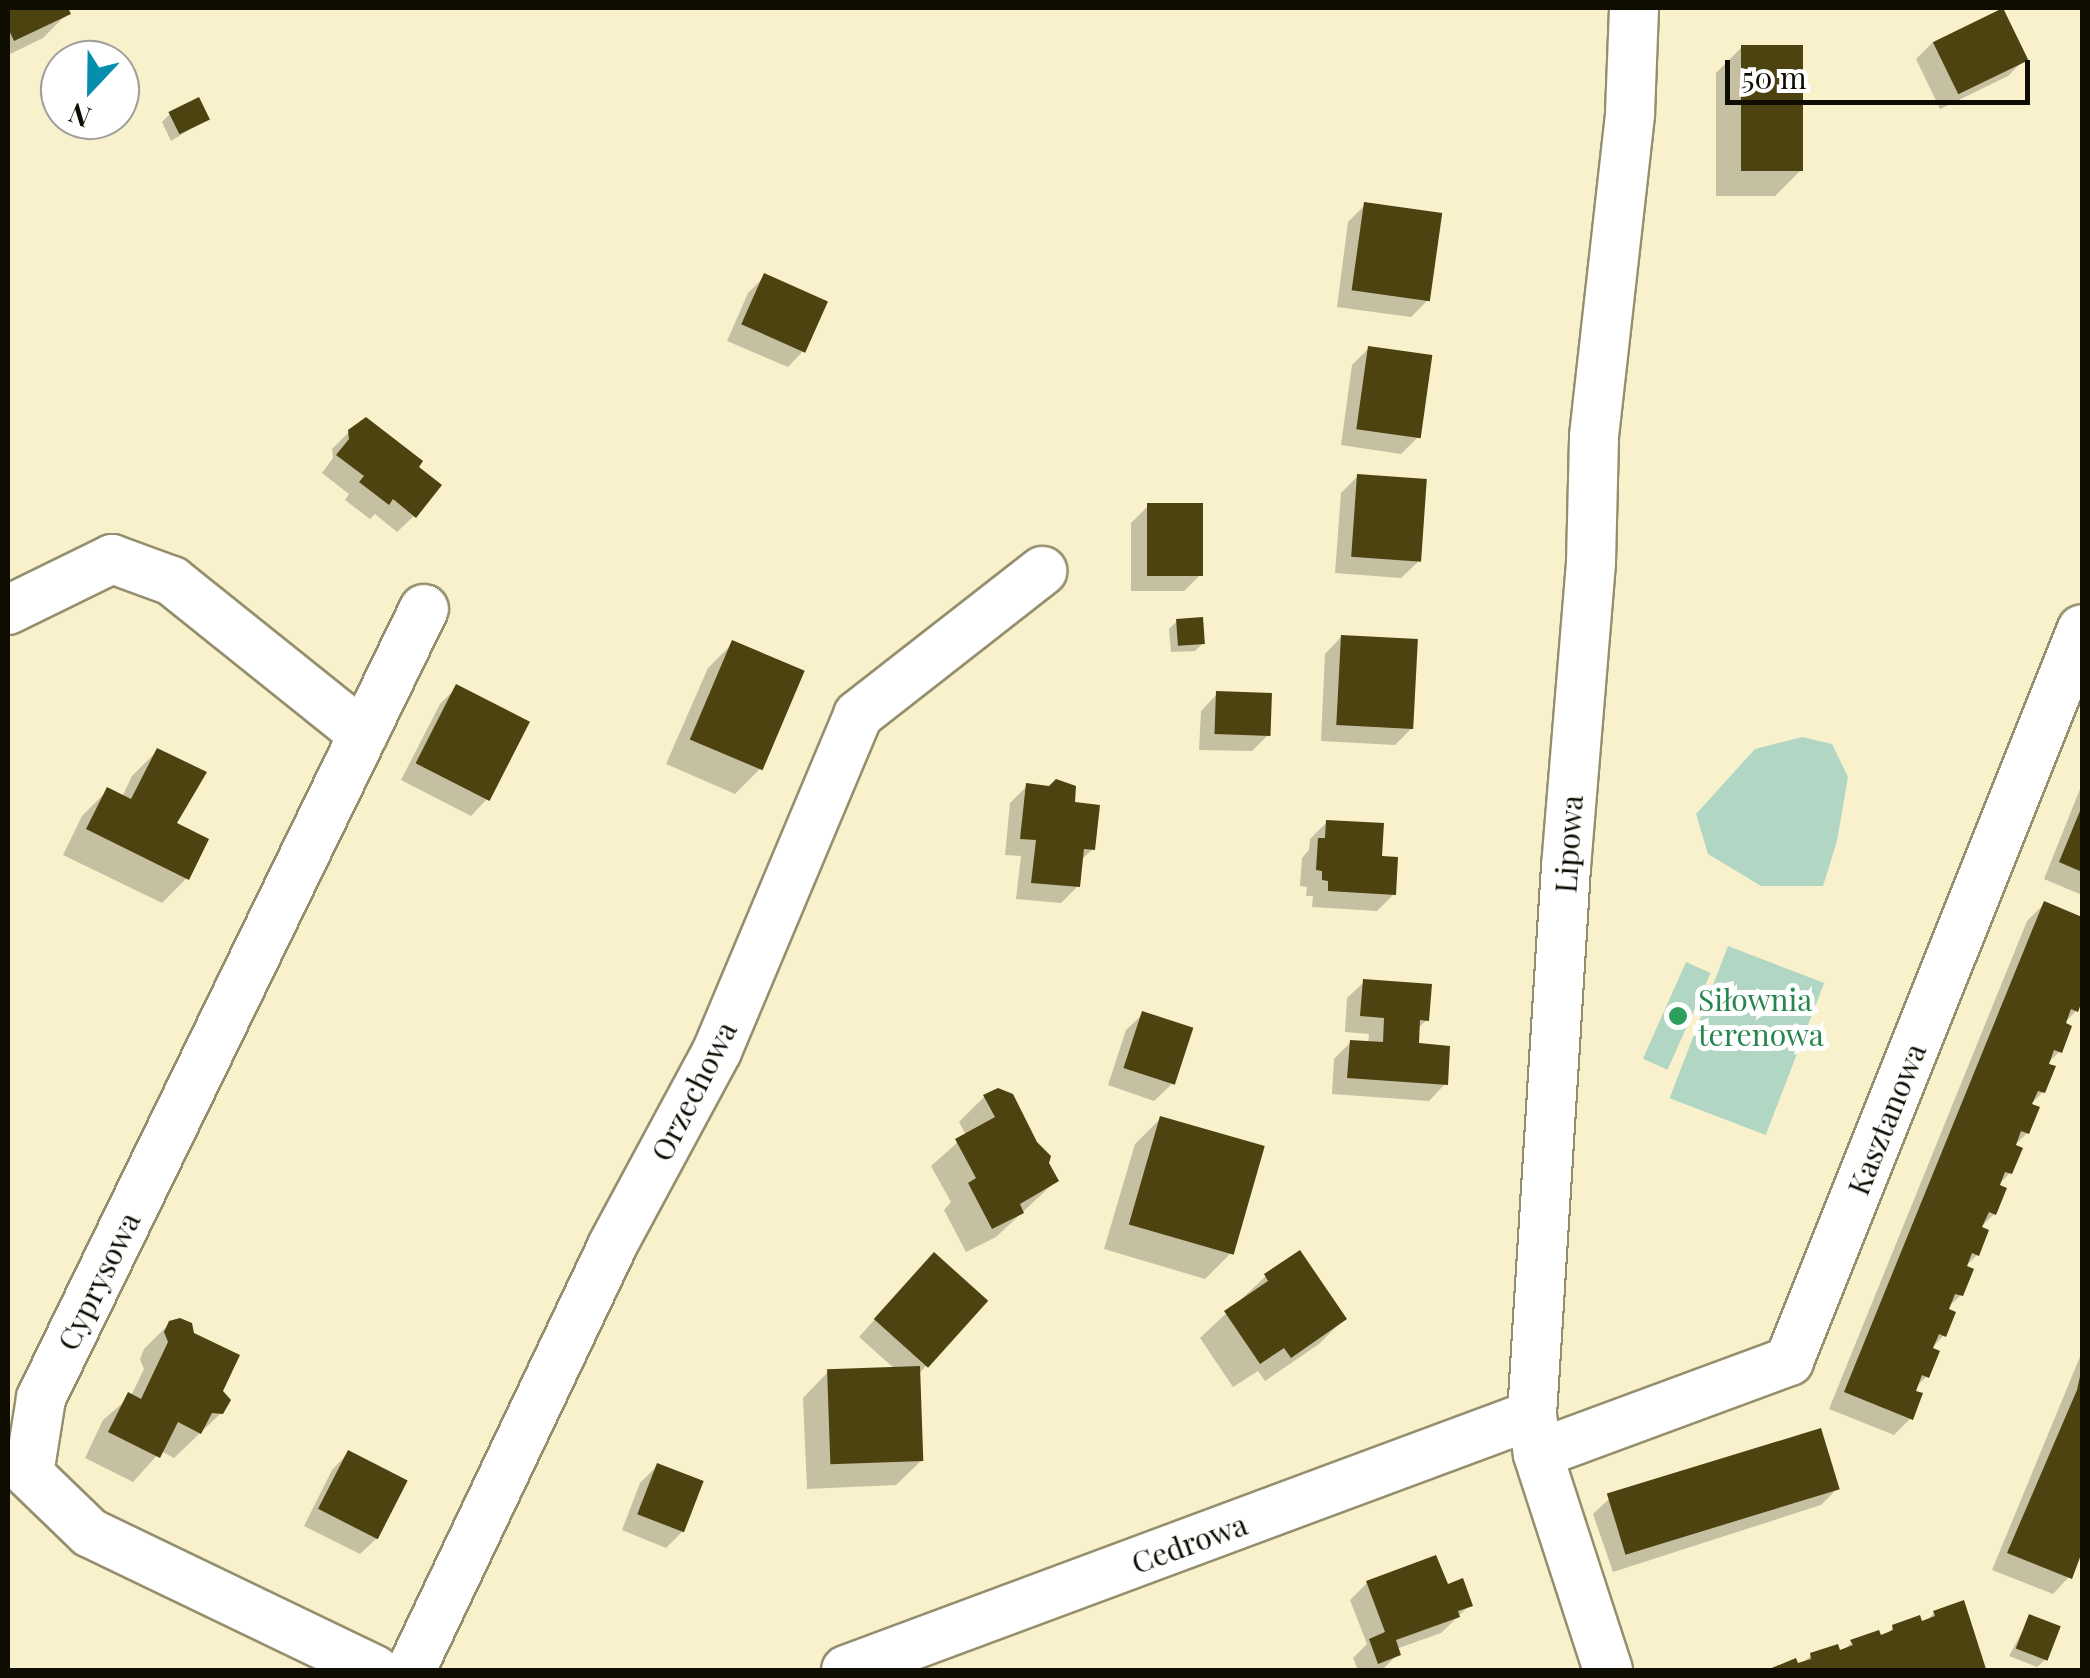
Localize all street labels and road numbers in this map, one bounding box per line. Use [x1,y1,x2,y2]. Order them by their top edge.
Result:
street label: Lipowa [1547,794,1589,894]
street label: Orzechowa [643,1015,743,1167]
street label: Kasztanowa [1839,1038,1933,1200]
street label: Cyprysowa [49,1206,147,1356]
street label: Cedrowa [1126,1506,1252,1580]

